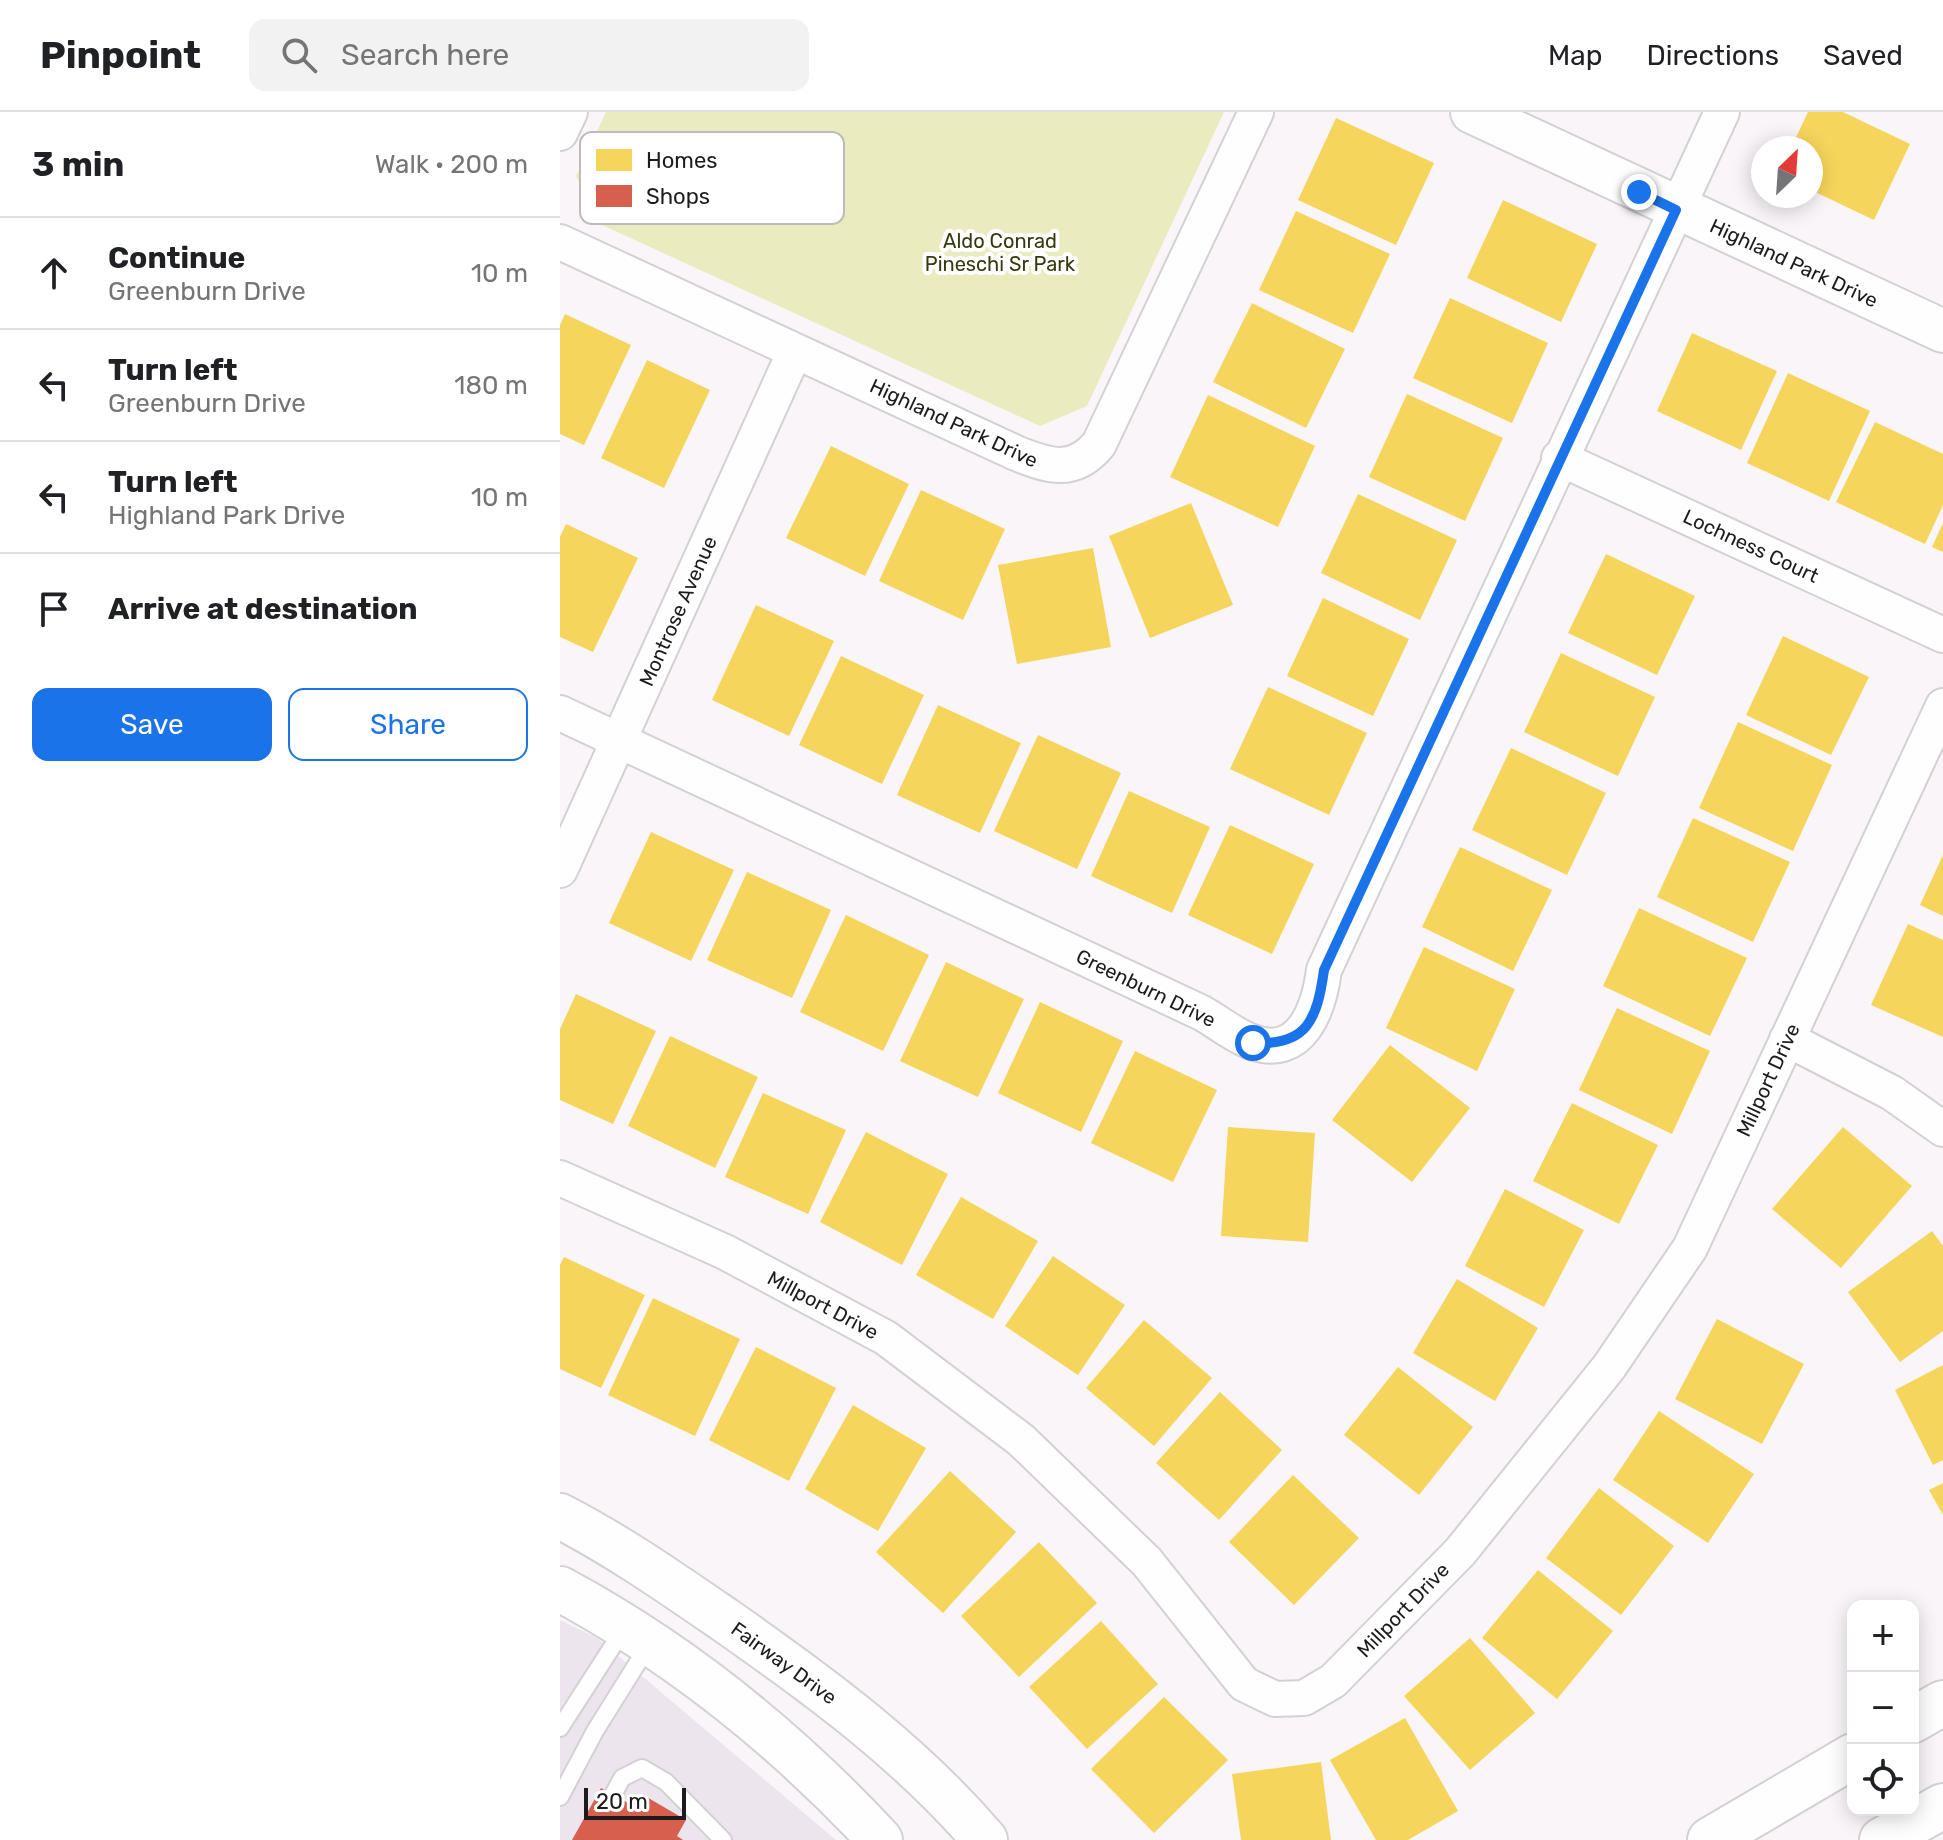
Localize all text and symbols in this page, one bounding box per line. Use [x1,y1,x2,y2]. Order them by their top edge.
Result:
search box [249,19,809,91]
text: Pinpoint [40,32,201,78]
icon: search [277,33,321,77]
text: Search here [341,37,509,73]
text: Map [1548,39,1602,72]
text: Directions [1646,39,1779,72]
text: Saved [1823,39,1903,72]
legend [580,132,844,224]
north arrow [1751,136,1823,208]
text: 3 min [32,144,124,185]
text: Homes [646,147,717,174]
text: Walk · 200 m [375,149,528,180]
route end [1621,174,1657,210]
text: Shops [646,183,710,210]
street label: Highland Park Drive [1706,214,1882,312]
park label: Aldo Conrad Pineschi Sr Park [925,229,1076,276]
text: Continue [108,240,245,276]
icon: ahead [32,251,76,295]
text: 10 m [471,258,528,289]
text: Greenburn Drive [108,276,306,307]
text: Turn left [108,352,238,388]
icon: left [32,363,76,407]
text: 180 m [454,370,528,401]
street label: Highland Park Drive [866,374,1042,472]
text: Greenburn Drive [108,388,306,419]
text: Turn left [108,464,238,500]
icon: left [32,475,76,519]
text: 10 m [471,482,528,513]
text: Highland Park Drive [108,500,345,531]
street label: Lochness Court [1679,504,1823,588]
street label: Montrose Avenue [634,532,722,690]
icon: arrive [32,587,76,631]
text: Arrive at destination [108,591,418,627]
button: Save [32,688,272,761]
button: Share [288,688,528,761]
street label: Greenburn Drive [1072,944,1220,1032]
street label: Millport Drive [1731,1020,1805,1140]
route start [1235,1025,1271,1061]
street label: Millport Drive [763,1266,883,1344]
street label: Millport Drive [1352,1558,1454,1662]
map controls [1847,1600,1919,1816]
button: + [1847,1600,1919,1672]
street label: Fairway Drive [727,1617,841,1709]
button: − [1847,1672,1919,1744]
button: locate [1847,1744,1919,1816]
scale bar [584,1784,686,1820]
text: 20 m [596,1788,648,1815]

